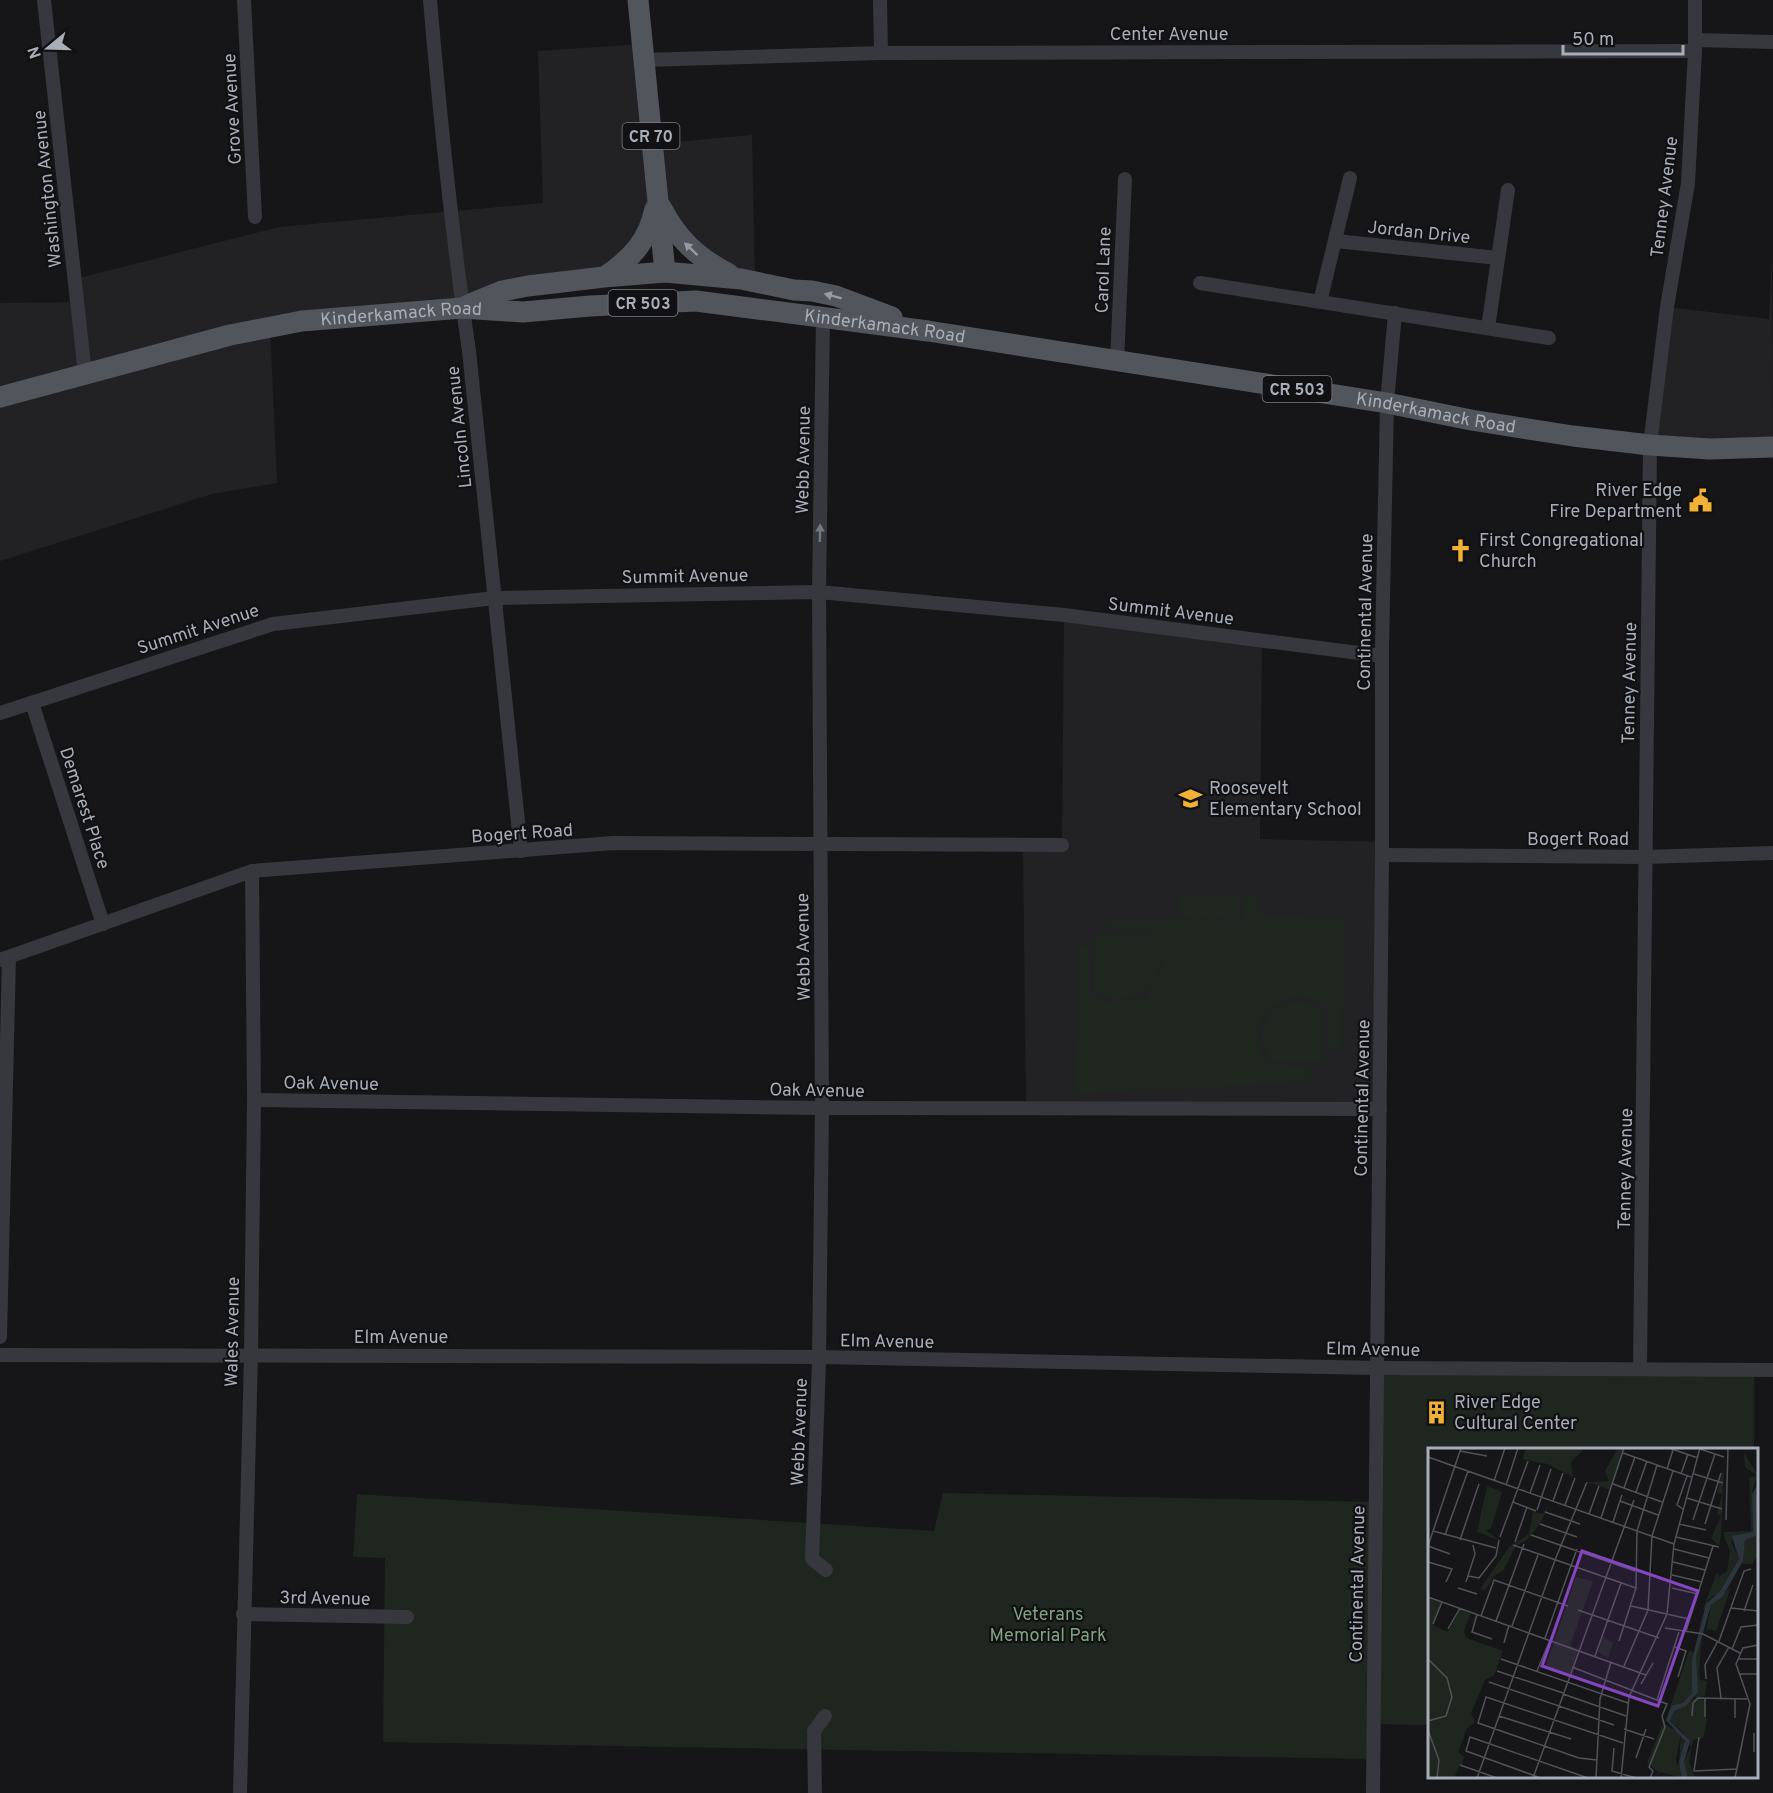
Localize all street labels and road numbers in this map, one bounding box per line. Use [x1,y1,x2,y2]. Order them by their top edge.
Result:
street label: Center Avenue [1110,24,1228,47]
street label: Grove Avenue [219,53,248,165]
street label: Washington Avenue [29,109,68,269]
road number: CR 70 [622,123,680,149]
street label: Tenney Avenue [1647,135,1684,259]
street label: Jordan Drive [1366,217,1471,250]
street label: Carol Lane [1091,226,1118,314]
road number: CR 503 [608,290,678,316]
street label: Kinderkamack Road [319,298,483,332]
street label: Kinderkamack Road [803,305,967,350]
street label: Lincoln Avenue [443,365,478,489]
road number: CR 503 [1262,376,1332,402]
street label: Kinderkamack Road [1354,388,1517,440]
street label: Webb Avenue [792,406,817,514]
street label: Continental Avenue [1354,533,1379,691]
street label: Summit Avenue [621,565,749,590]
street label: Summit Avenue [1106,593,1235,632]
street label: Summit Avenue [135,600,262,661]
street label: Tenney Avenue [1618,622,1643,744]
street label: Demarest Place [53,745,114,872]
street label: Bogert Road [470,819,574,850]
street label: Bogert Road [1527,829,1629,852]
street label: Webb Avenue [792,893,817,1001]
street label: Continental Avenue [1351,1019,1376,1177]
street label: Oak Avenue [283,1072,379,1097]
street label: Oak Avenue [769,1079,865,1104]
street label: Tenney Avenue [1614,1108,1639,1230]
street label: Wales Avenue [221,1277,246,1387]
street label: Elm Avenue [354,1327,448,1350]
street label: Elm Avenue [840,1330,934,1355]
street label: Elm Avenue [1326,1338,1420,1363]
street label: Webb Avenue [787,1377,814,1487]
street label: Continental Avenue [1346,1505,1371,1663]
street label: 3rd Avenue [279,1587,371,1612]

